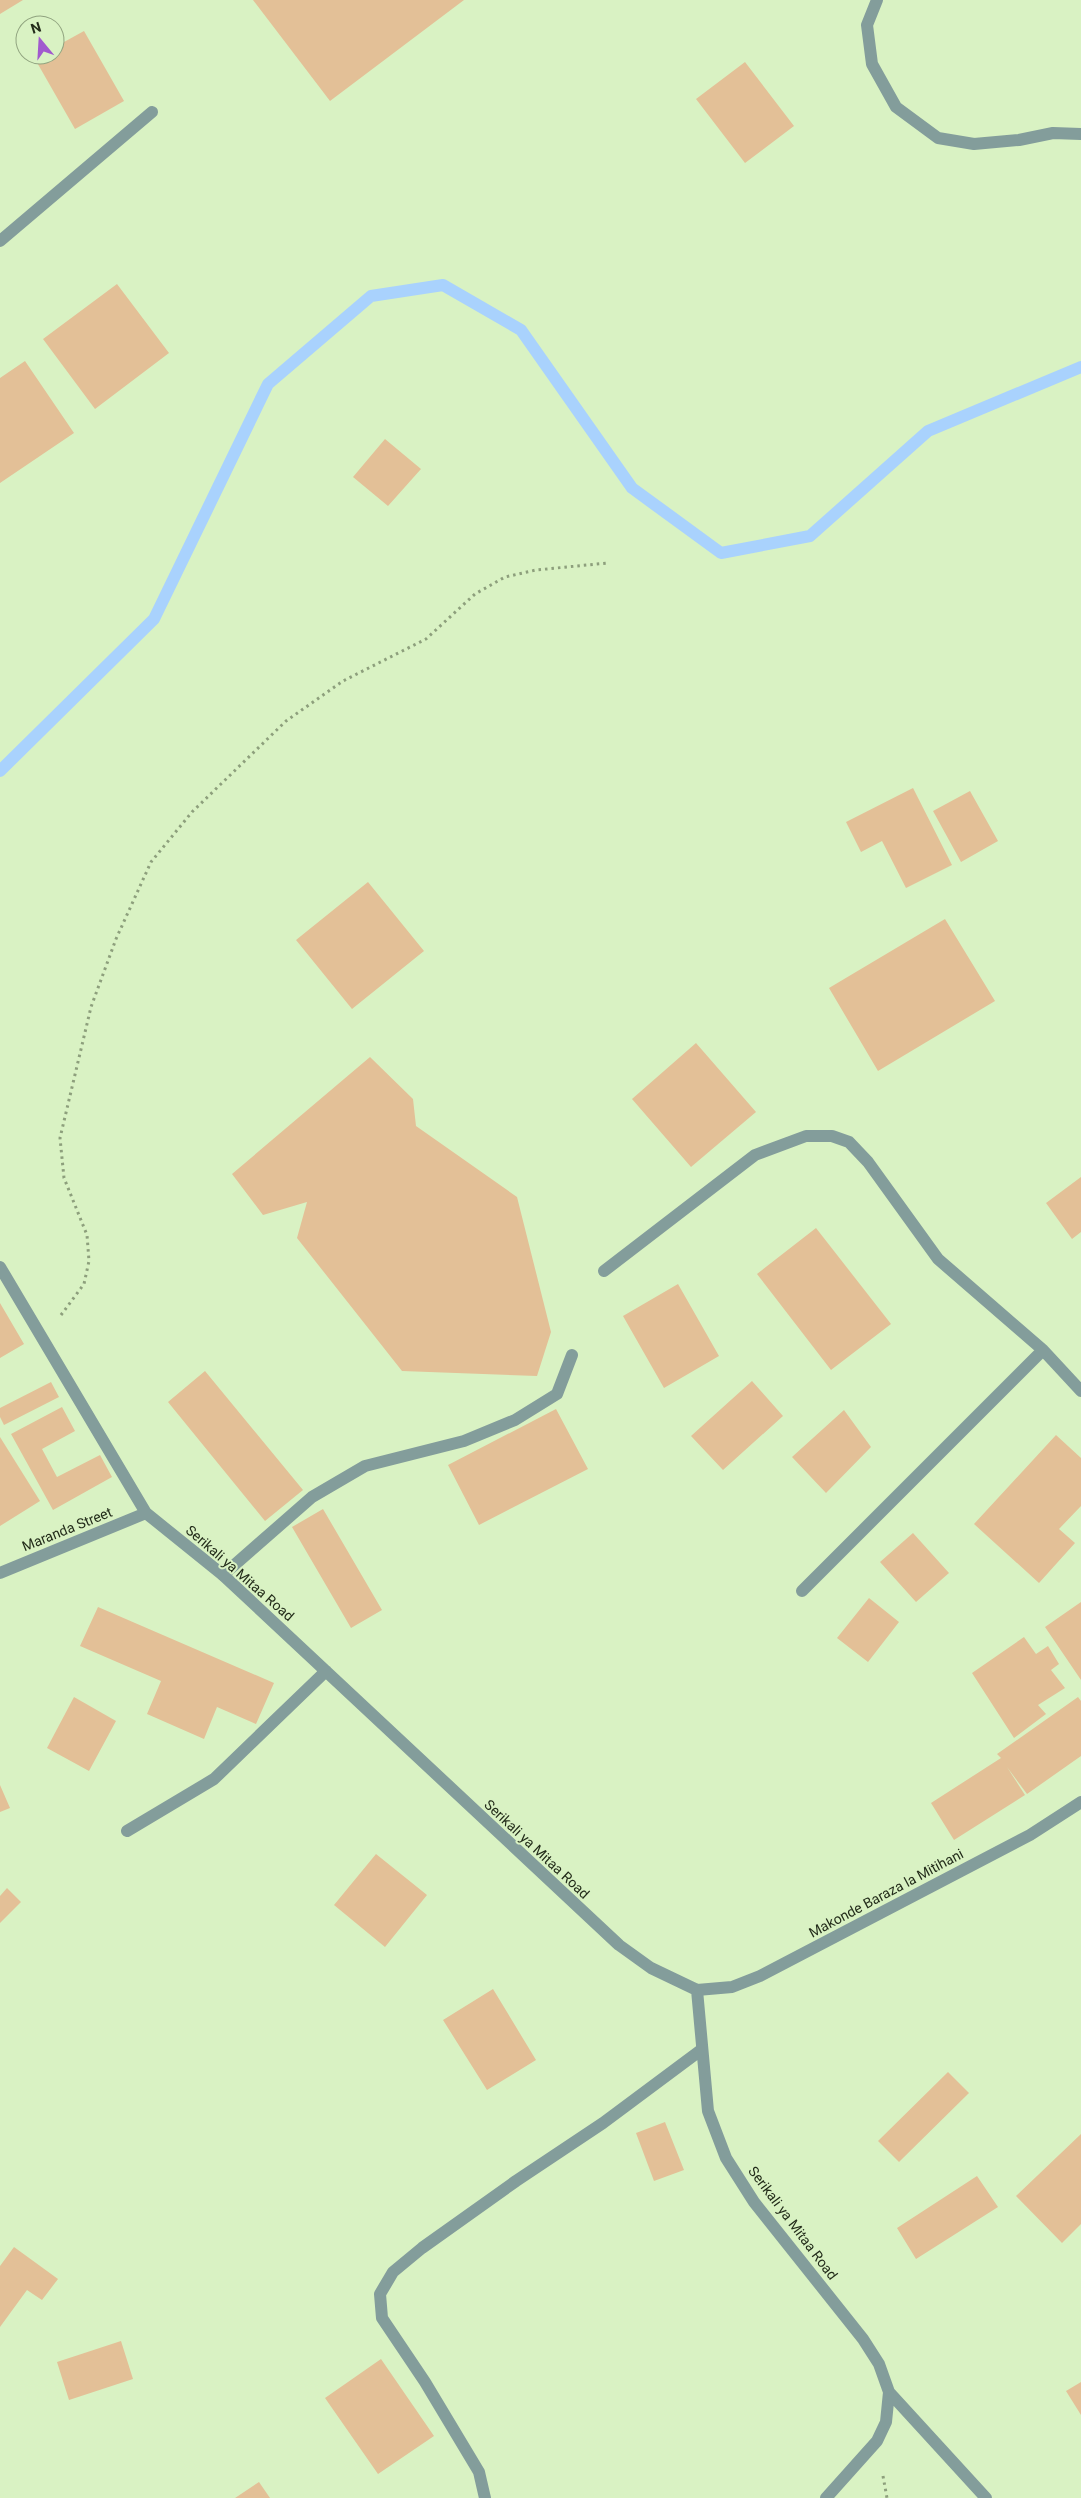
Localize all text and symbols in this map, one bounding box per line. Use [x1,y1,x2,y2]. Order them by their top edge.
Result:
north arrow [15,15,65,65]
text: N [29,18,43,37]
street label: Maranda Street [20,1504,115,1554]
street label: Serikali ya Mitaa Road [183,1522,297,1624]
street label: Serikali ya Mitaa Road [481,1796,593,1902]
street label: Makonde Baraza la Mitihani [806,1845,966,1941]
street label: Serikali ya Mitaa Road [745,2163,841,2283]

